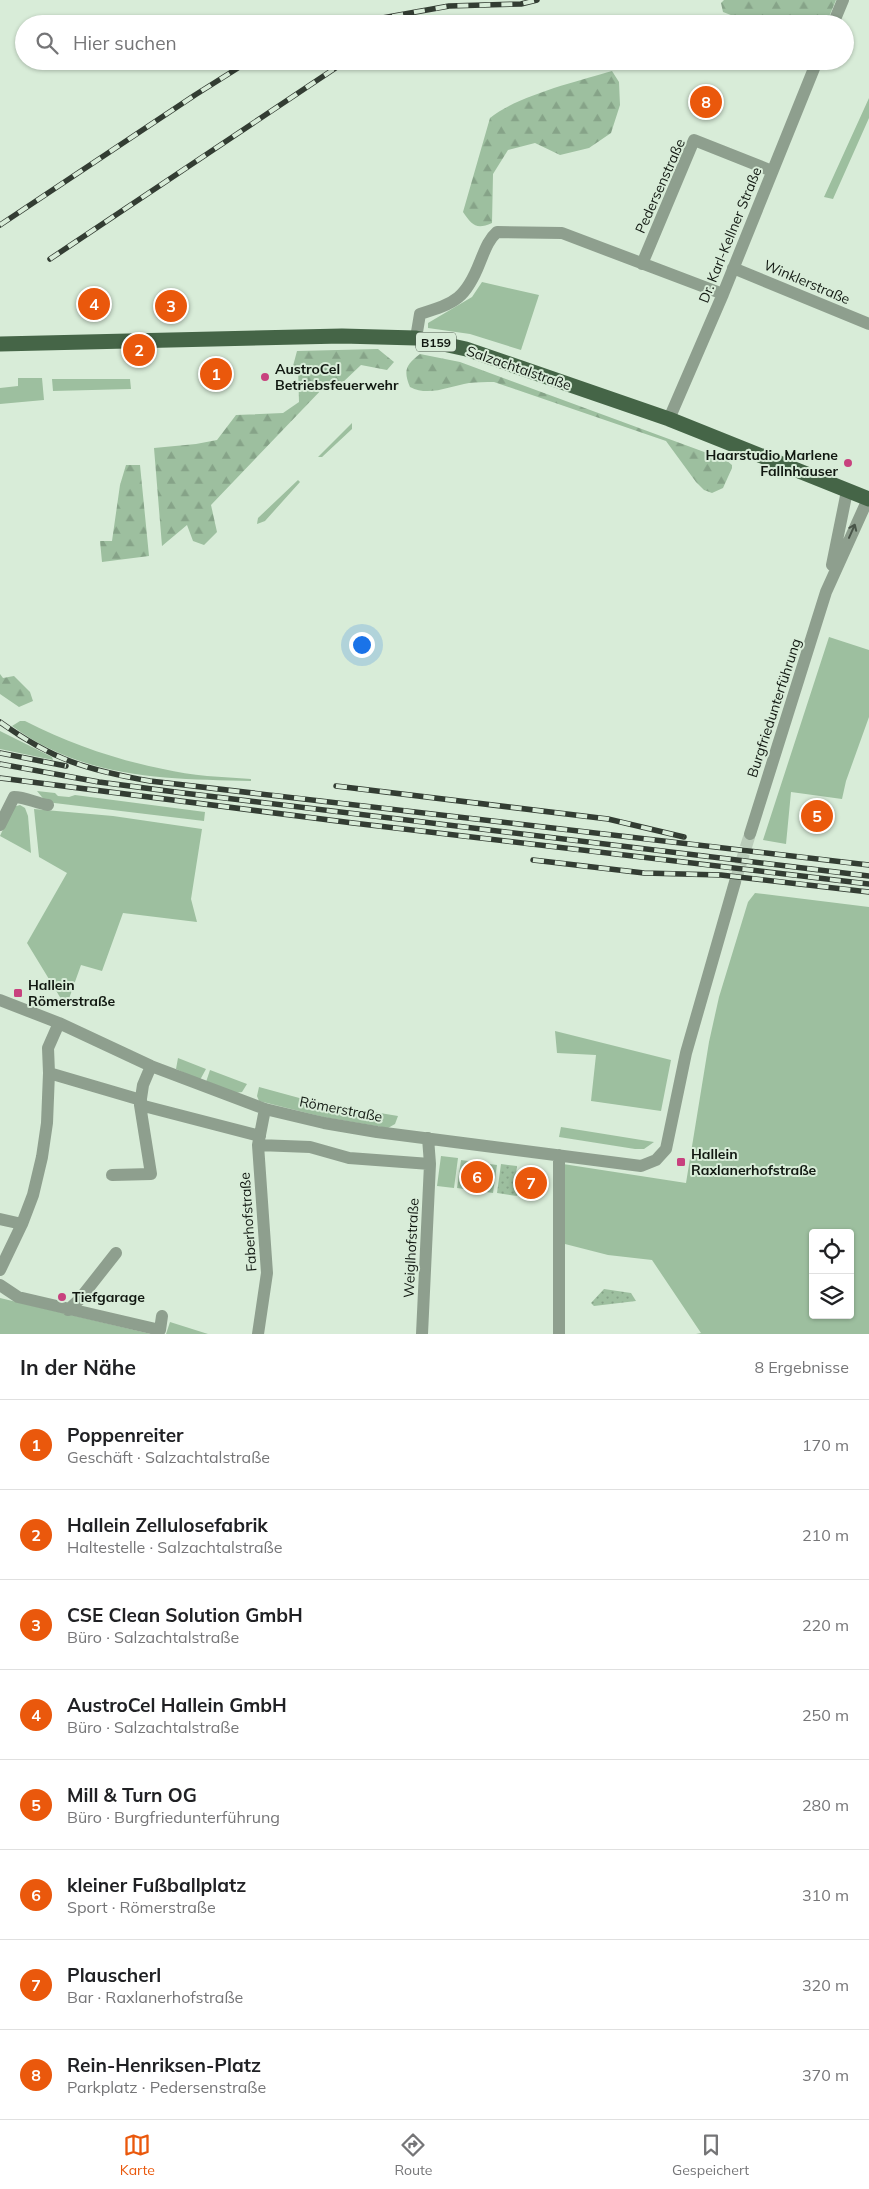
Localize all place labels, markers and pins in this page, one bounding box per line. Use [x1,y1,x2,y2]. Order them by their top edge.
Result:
pin: 8 [690,83,722,121]
pin: 4 [78,285,110,323]
pin: 3 [155,287,187,325]
pin: 2 [123,331,155,369]
pin: 1 [200,355,232,393]
place label: AustroCel Betriebsfeuerwehr [275,360,399,394]
marker: AustroCel Betriebsfeuerwehr [259,371,271,383]
place label: Haarstudio Marlene Fallnhauser [706,446,838,480]
marker: Haarstudio Marlene Fallnhauser [842,457,854,469]
pin: 5 [801,797,833,835]
place label: Hallein Römerstraße [28,976,115,1010]
marker: Hallein Römerstraße [12,987,24,999]
place label: Hallein Raxlanerhofstraße [691,1145,817,1179]
marker: Hallein Raxlanerhofstraße [675,1156,687,1168]
pin: 6 [461,1158,493,1196]
pin: 7 [515,1164,547,1202]
place label: Tiefgarage [72,1288,145,1306]
marker: Tiefgarage [56,1291,68,1303]

